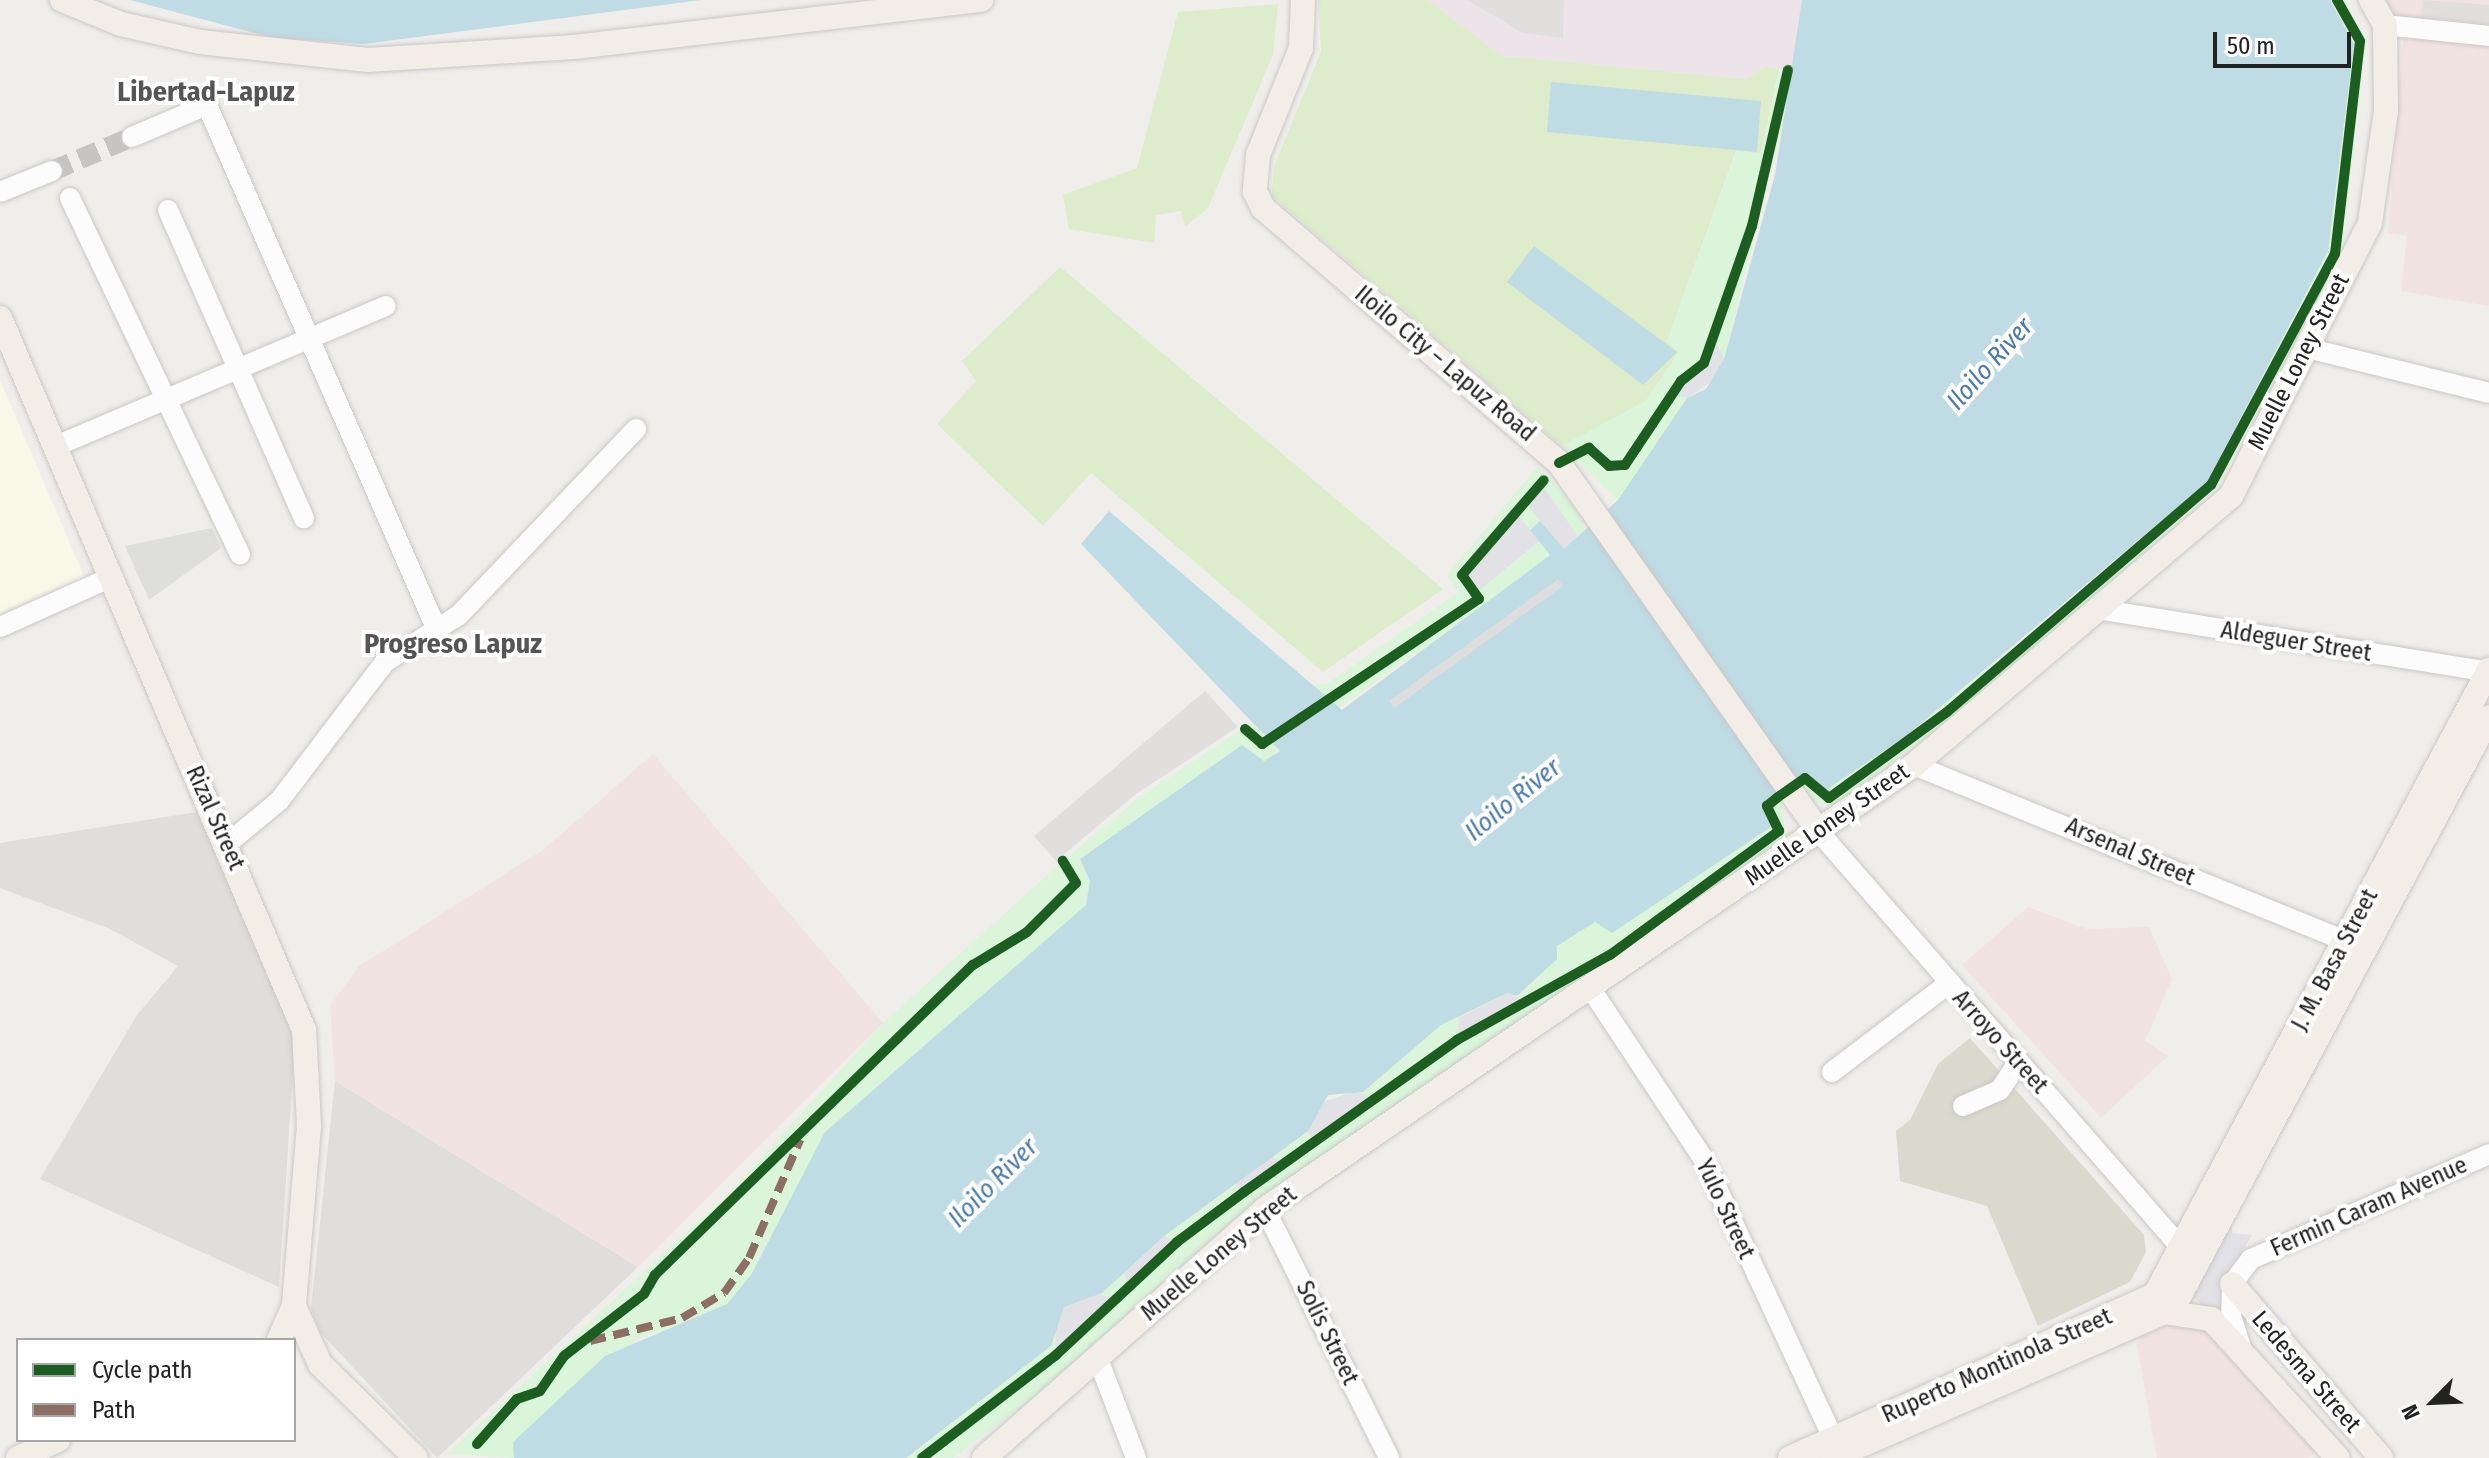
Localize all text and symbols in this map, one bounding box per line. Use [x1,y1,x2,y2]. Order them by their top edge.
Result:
scale bar [2217,16,2355,66]
text: 50 m [2227,32,2275,60]
district label: Libertad-Lapuz [117,75,295,109]
street label: Muelle Loney Street [2242,269,2356,455]
street label: Iloilo City – Lapuz Road [1349,280,1541,448]
water label: Iloilo River [1940,311,2040,417]
street label: Aldeguer Street [2219,616,2373,668]
district label: Progreso Lapuz [364,627,542,661]
water label: Iloilo River [1459,752,1567,848]
street label: Muelle Loney Street [1739,758,1915,892]
street label: Rizal Street [179,762,251,874]
street label: Arsenal Street [2061,812,2199,892]
street label: J. M. Basa Street [2286,884,2384,1036]
street label: Arroyo Street [1946,984,2054,1100]
water label: Iloilo River [942,1132,1044,1234]
street label: Fermin Caram Avenue [2266,1151,2472,1263]
street label: Yulo Street [1689,1155,1761,1263]
street label: Muelle Loney Street [1135,1181,1303,1327]
street label: Solis Street [1290,1276,1364,1390]
street label: Ruperto Montinola Street [1878,1302,2116,1430]
street label: Ledesma Street [2245,1305,2367,1439]
legend [16,1338,296,1442]
text: Cycle path [92,1356,192,1384]
north arrow [2393,1362,2473,1442]
text: Path [92,1396,136,1424]
text: N [2396,1400,2426,1423]

